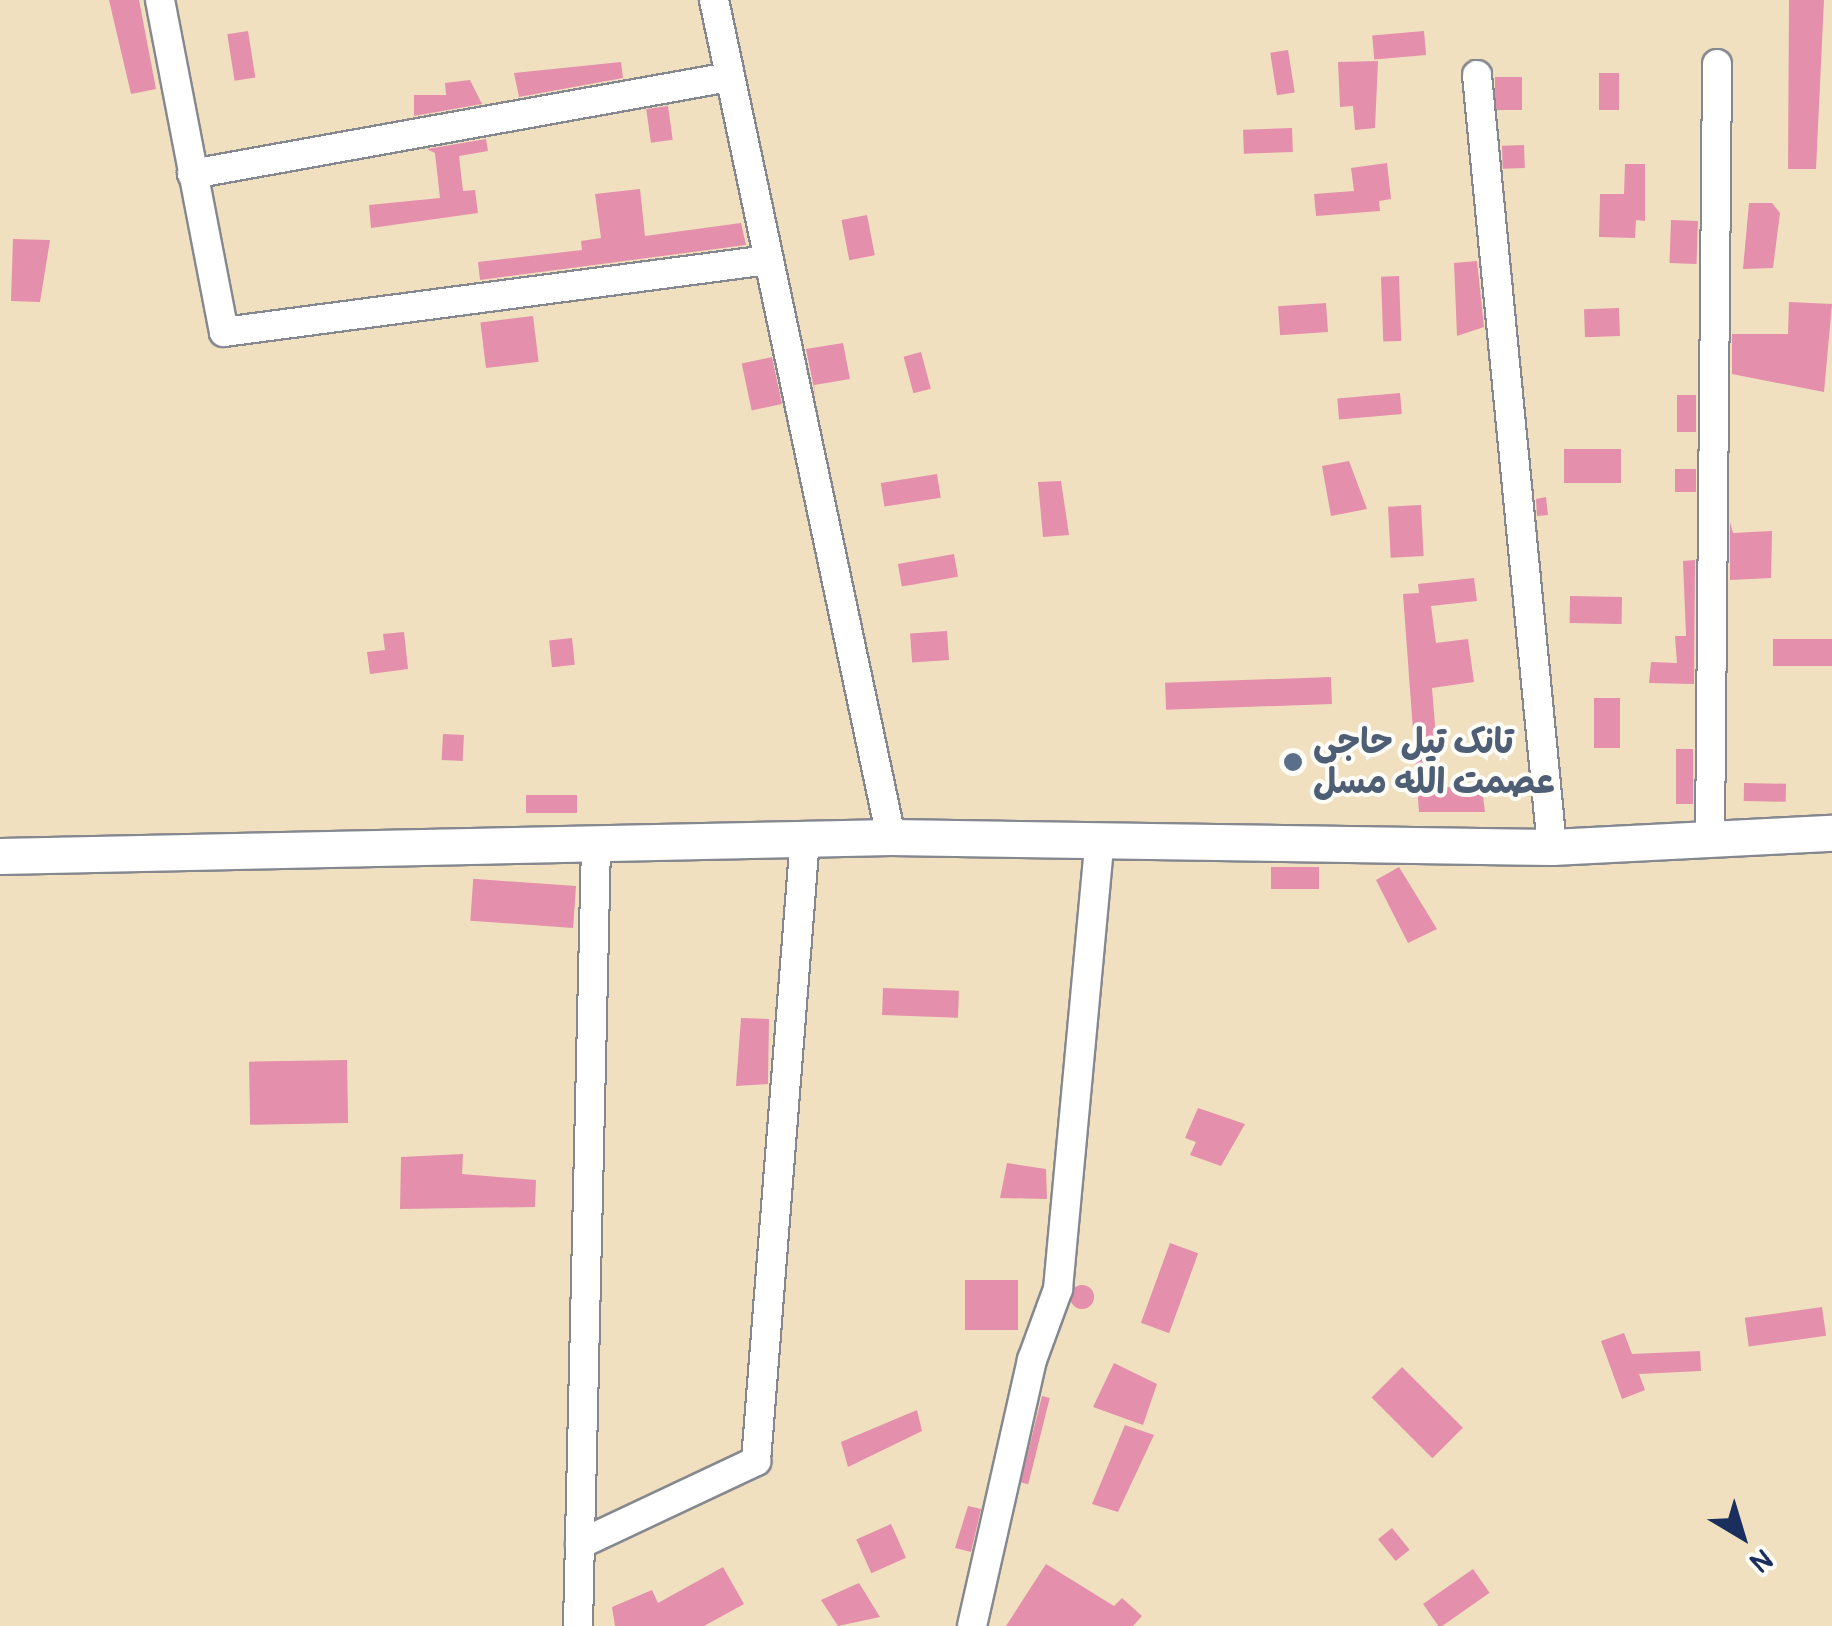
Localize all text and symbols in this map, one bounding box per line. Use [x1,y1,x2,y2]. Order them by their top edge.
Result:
place label: تانک تیل حاجی عصمت الله مسل [1313,721,1555,803]
marker: تانک تیل حاجی عصمت الله مسل [1282,751,1304,773]
north arrow [1692,1486,1792,1586]
text: N [1743,1540,1779,1580]

